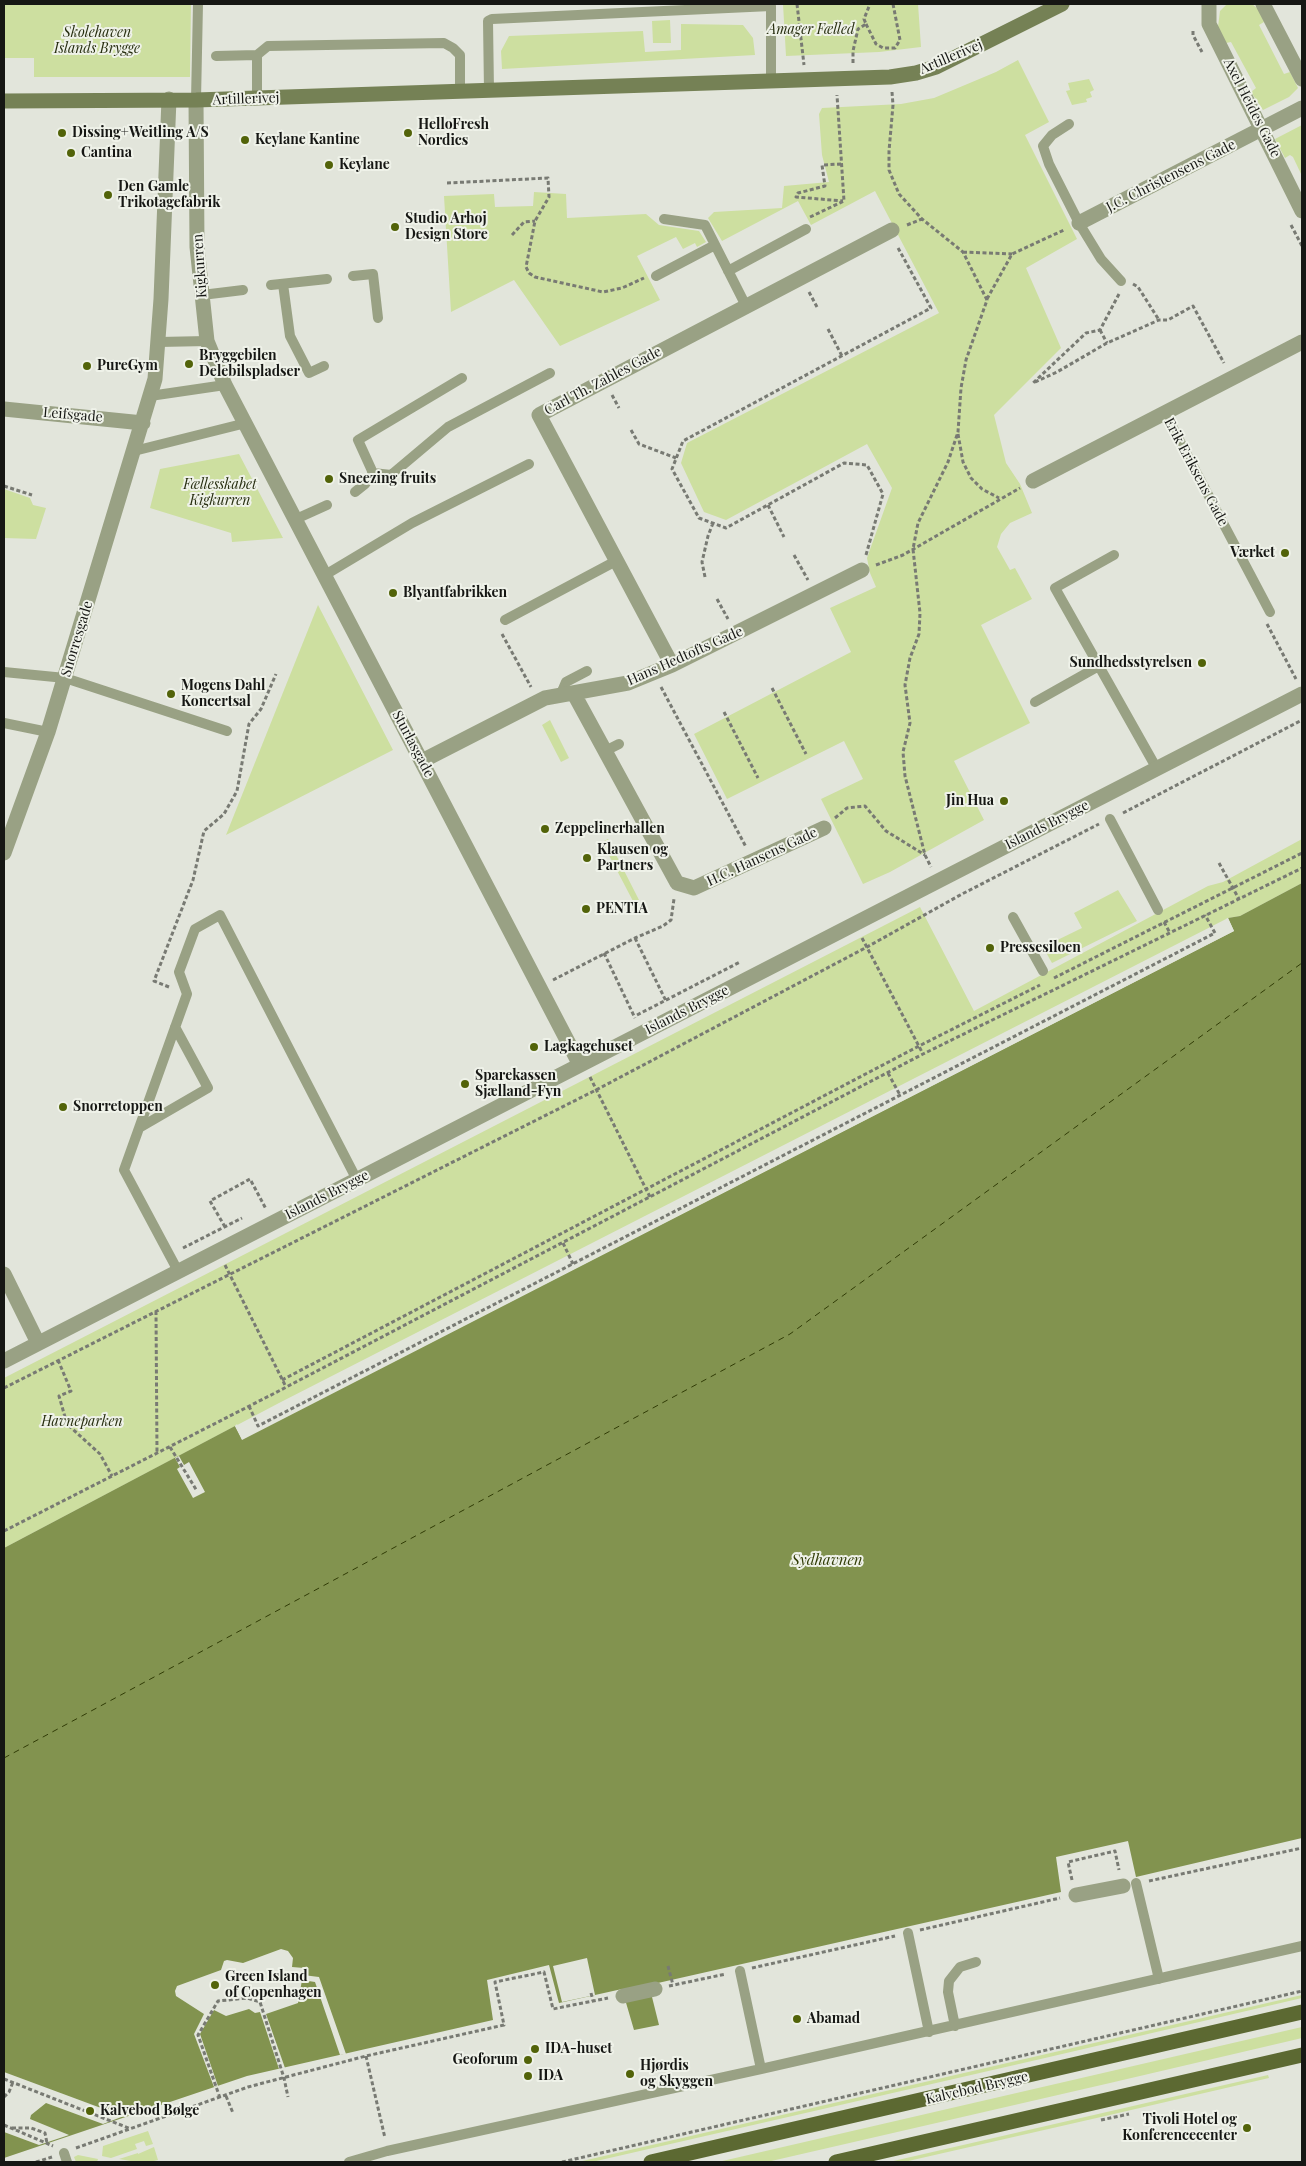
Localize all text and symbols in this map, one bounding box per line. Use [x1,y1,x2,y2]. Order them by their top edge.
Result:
park label: Amager Fælled [767,22,855,38]
park label: Skolehaven Islands Brygge [54,25,140,58]
street label: Artillerivej [917,36,985,78]
street label: Axel Heides Gade [1220,56,1284,160]
street label: Artillerivej [212,89,280,109]
place label: HelloFresh Nordics [418,117,489,150]
place label: Dissing+Weitling A/S [72,125,209,141]
marker: Dissing+Weitling A/S [56,127,68,139]
marker: HelloFresh Nordics [402,127,414,139]
place label: Keylane Kantine [255,132,360,148]
marker: Keylane Kantine [239,134,251,146]
street label: J.C. Christensens Gade [1104,136,1238,216]
place label: Cantina [81,145,132,161]
marker: Cantina [65,147,77,159]
place label: Keylane [339,157,390,173]
marker: Keylane [323,159,335,171]
place label: Den Gamle Trikotagefabrik [118,179,220,212]
marker: Den Gamle Trikotagefabrik [102,189,114,201]
place label: Studio Arhoj Design Store [405,211,488,243]
marker: Studio Arhoj Design Store [389,221,401,233]
street label: Kigkurren [189,233,211,299]
street label: Carl Th. Zahles Gade [542,343,664,419]
place label: Bryggebilen Delebilspladser [199,348,300,381]
place label: PureGym [97,358,158,374]
marker: Bryggebilen Delebilspladser [183,358,195,370]
marker: PureGym [81,360,93,372]
street label: Leifsgade [42,404,104,426]
street label: Erik Eriksens Gade [1160,415,1232,529]
place label: Sneezing fruits [339,471,436,487]
marker: Sneezing fruits [323,473,335,485]
park label: Fællesskabet Kigkurren [183,477,257,510]
place label: Værket [1230,545,1275,561]
marker: Værket [1279,547,1291,559]
place label: Blyantfabrikken [403,585,507,601]
marker: Blyantfabrikken [387,587,399,599]
street label: Snorresgade [57,599,97,679]
street label: Hans Hedtofts Gade [624,623,746,689]
place label: Sundhedsstyrelsen [1070,655,1192,671]
marker: Sundhedsstyrelsen [1196,657,1208,669]
place label: Mogens Dahl Koncertsal [181,678,265,710]
marker: Mogens Dahl Koncertsal [165,688,177,700]
street label: Sturlasgade [388,708,438,780]
place label: Jin Hua [946,793,994,809]
marker: Jin Hua [998,795,1010,807]
street label: Islands Brygge [1002,797,1092,853]
place label: Zeppelinerhallen [555,821,665,837]
marker: Zeppelinerhallen [539,823,551,835]
street label: H.C. Hansens Gade [704,824,820,890]
place label: Klausen og Partners [597,842,668,874]
marker: Klausen og Partners [581,852,593,864]
place label: PENTIA [596,901,648,917]
marker: PENTIA [580,903,592,915]
place label: Pressesiloen [1000,940,1081,956]
marker: Pressesiloen [984,942,996,954]
street label: Islands Brygge [642,982,732,1038]
place label: Lagkagehuset [544,1039,633,1055]
marker: Lagkagehuset [528,1041,540,1053]
place label: Sparekassen Sjælland-Fyn [475,1068,561,1100]
marker: Sparekassen Sjælland-Fyn [459,1078,471,1090]
place label: Snorretoppen [73,1099,163,1115]
marker: Snorretoppen [57,1101,69,1113]
street label: Islands Brygge [282,1167,372,1223]
park label: Havneparken [41,1414,123,1430]
water label: Sydhavnen [791,1551,863,1569]
place label: Green Island of Copenhagen [225,1969,322,2001]
marker: Green Island of Copenhagen [209,1979,221,1991]
place label: Abamad [807,2011,860,2027]
marker: Abamad [791,2013,803,2025]
place label: IDA-huset [545,2041,612,2057]
marker: IDA-huset [529,2043,541,2055]
place label: Geoforum [452,2052,518,2068]
marker: Geoforum [522,2054,534,2066]
place label: Hjørdis og Skyggen [640,2058,713,2090]
place label: IDA [538,2068,563,2084]
marker: Hjørdis og Skyggen [624,2068,636,2080]
street label: Kalvebod Brygge [924,2068,1030,2108]
marker: IDA [522,2070,534,2082]
place label: Kalvebod Bølge [100,2103,199,2119]
marker: Kalvebod Bølge [84,2105,96,2117]
place label: Tivoli Hotel og Konferencecenter [1122,2112,1237,2144]
marker: Tivoli Hotel og Konferencecenter [1241,2122,1253,2134]

